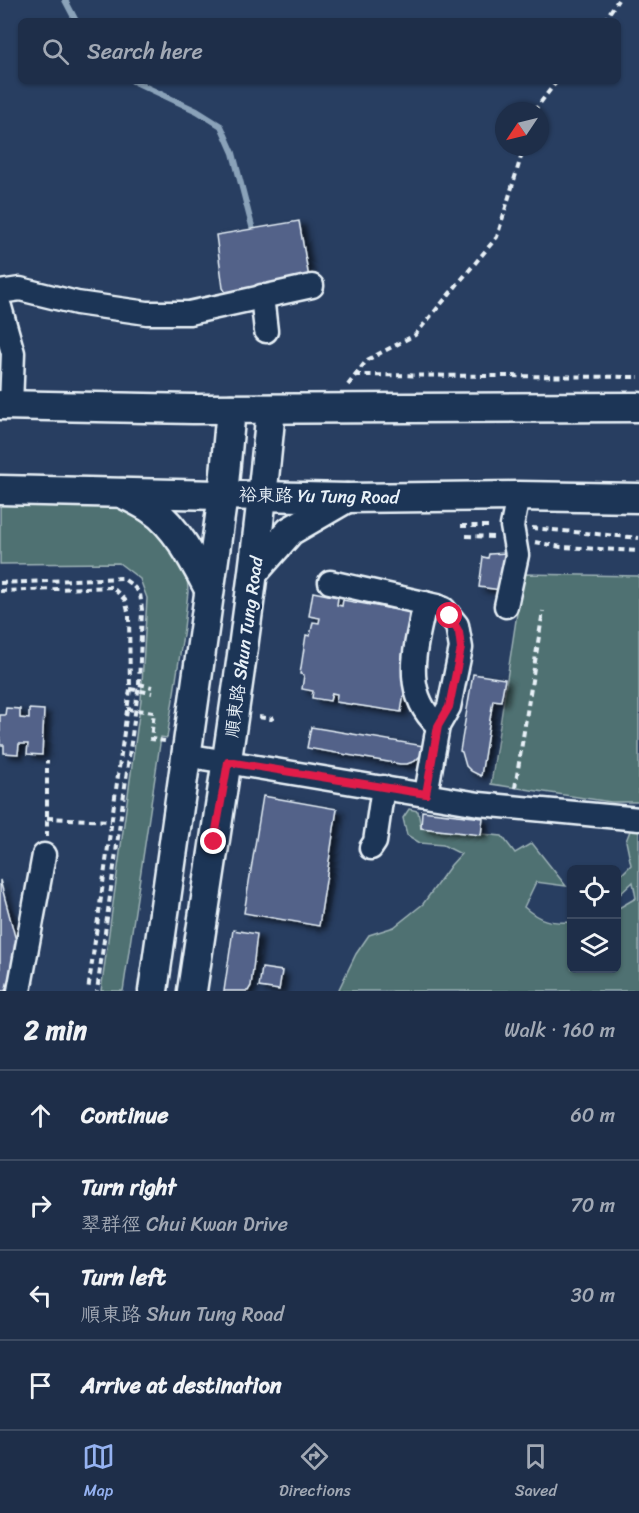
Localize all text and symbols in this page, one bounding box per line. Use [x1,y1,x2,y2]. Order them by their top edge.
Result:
search box [18,18,621,84]
text: Search here [87,32,203,71]
icon: search [39,35,72,68]
north arrow [495,102,549,156]
street label: 裕東路 Yu Tung Road [239,479,401,513]
street label: 順東路 Shun Tung Road [215,553,273,740]
route start [436,602,462,628]
route end [200,828,226,854]
map controls [567,865,621,973]
button: locate [567,865,621,919]
button: layers [567,919,621,973]
text: 2 min [24,1007,87,1053]
text: Walk · 160 m [504,1013,615,1048]
text: Continue [81,1096,169,1135]
text: 60 m [570,1098,615,1133]
icon: ahead [24,1099,57,1132]
text: Turn right [81,1168,176,1207]
text: 70 m [570,1188,615,1223]
icon: right [24,1189,57,1222]
text: 翠群徑 Chui Kwan Drive [81,1207,288,1242]
text: Turn left [81,1258,166,1297]
text: 30 m [571,1278,615,1313]
icon: left [24,1279,57,1312]
text: 順東路 Shun Tung Road [81,1297,284,1332]
text: Arrive at destination [81,1366,282,1405]
icon: arrive [24,1369,57,1402]
tab: Map [82,1440,115,1505]
tab: Directions [279,1440,351,1505]
tab: Saved [515,1440,557,1505]

